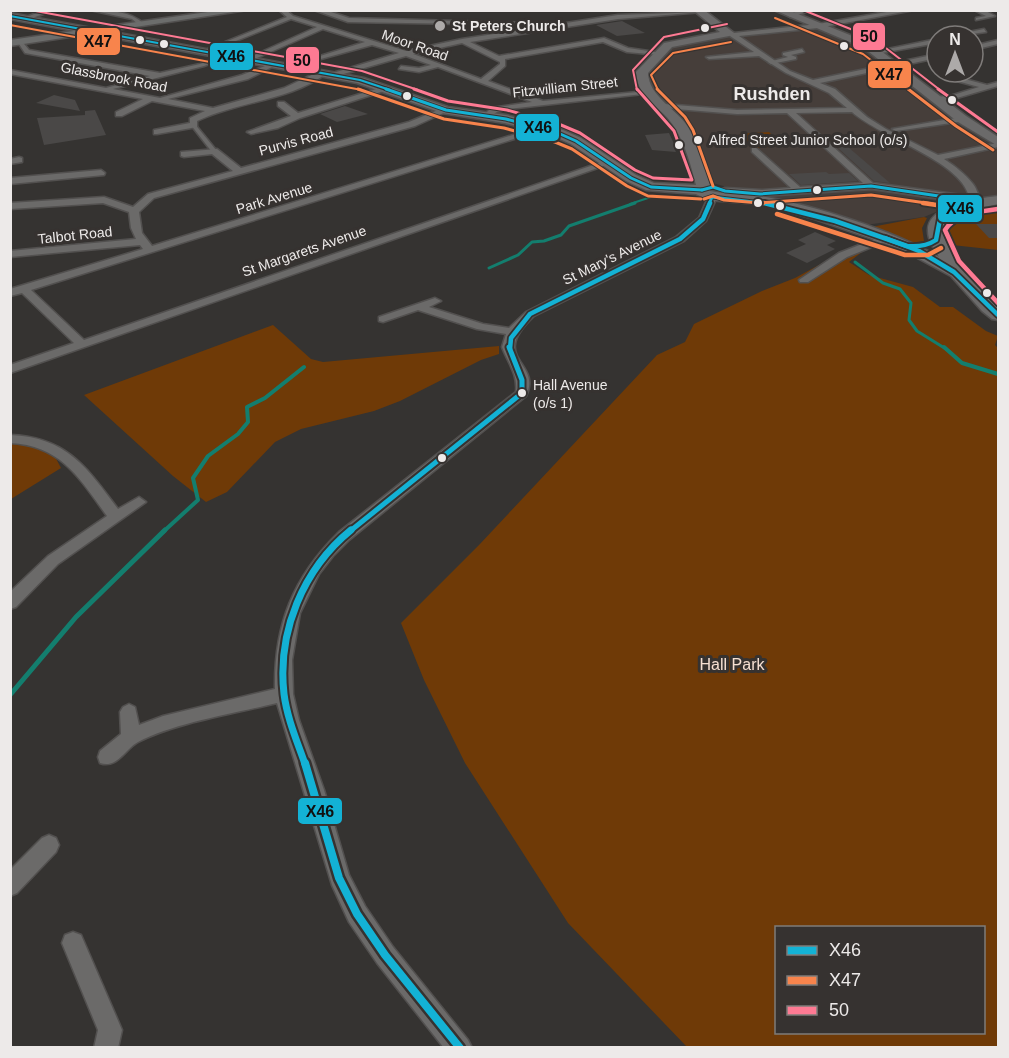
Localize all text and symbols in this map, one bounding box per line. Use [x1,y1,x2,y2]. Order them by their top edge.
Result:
place label: St Peters Church [452,18,566,34]
marker: St Peters Church [433,19,447,33]
unlabelled marker [699,22,711,34]
line badge: 50 [852,22,886,51]
north arrow [925,24,985,84]
street label: Moor Road [380,26,450,64]
line badge: X47 [76,27,121,56]
text: 50 [860,28,878,45]
text: N [949,31,961,48]
text: X47 [84,33,112,50]
unlabelled marker [134,34,146,46]
unlabelled marker [158,38,170,50]
unlabelled marker [838,40,850,52]
line badge: X46 [209,42,254,71]
line badge: 50 [285,46,320,74]
text: X46 [217,48,245,65]
text: 50 [293,52,311,69]
street label: Glassbrook Road [59,59,169,95]
line badge: X47 [867,60,912,89]
text: X47 [875,66,903,83]
street label: Fitzwilliam Street [512,74,619,100]
district label: Rushden [733,84,811,104]
unlabelled marker [401,90,413,102]
unlabelled marker [946,94,958,106]
line badge: X46 [515,113,560,142]
text: X46 [524,119,552,136]
street label: Purvis Road [257,123,335,159]
place label: Alfred Street Junior School (o/s) [709,132,907,148]
marker: Alfred Street Junior School (o/s) [692,134,704,146]
unlabelled marker [673,139,685,151]
street label: Park Avenue [234,179,314,217]
unlabelled marker [811,184,823,196]
line badge: X46 [937,194,983,223]
unlabelled marker [752,197,764,209]
unlabelled marker [774,200,786,212]
text: X46 [946,200,974,217]
street label: St Margarets Avenue [240,222,368,280]
street label: Talbot Road [37,223,113,247]
street label: St Mary's Avenue [560,226,664,288]
unlabelled marker [981,287,993,299]
place label: Hall Avenue (o/s 1) [533,377,608,411]
marker: Hall Avenue (o/s 1) [516,387,528,399]
unlabelled marker [436,452,448,464]
park label: Hall Park [700,656,765,673]
line badge: X46 [297,797,343,825]
text: X46 [306,803,334,820]
legend [775,926,985,1034]
text: X46 [829,940,861,960]
text: X47 [829,970,861,990]
text: 50 [829,1000,849,1020]

